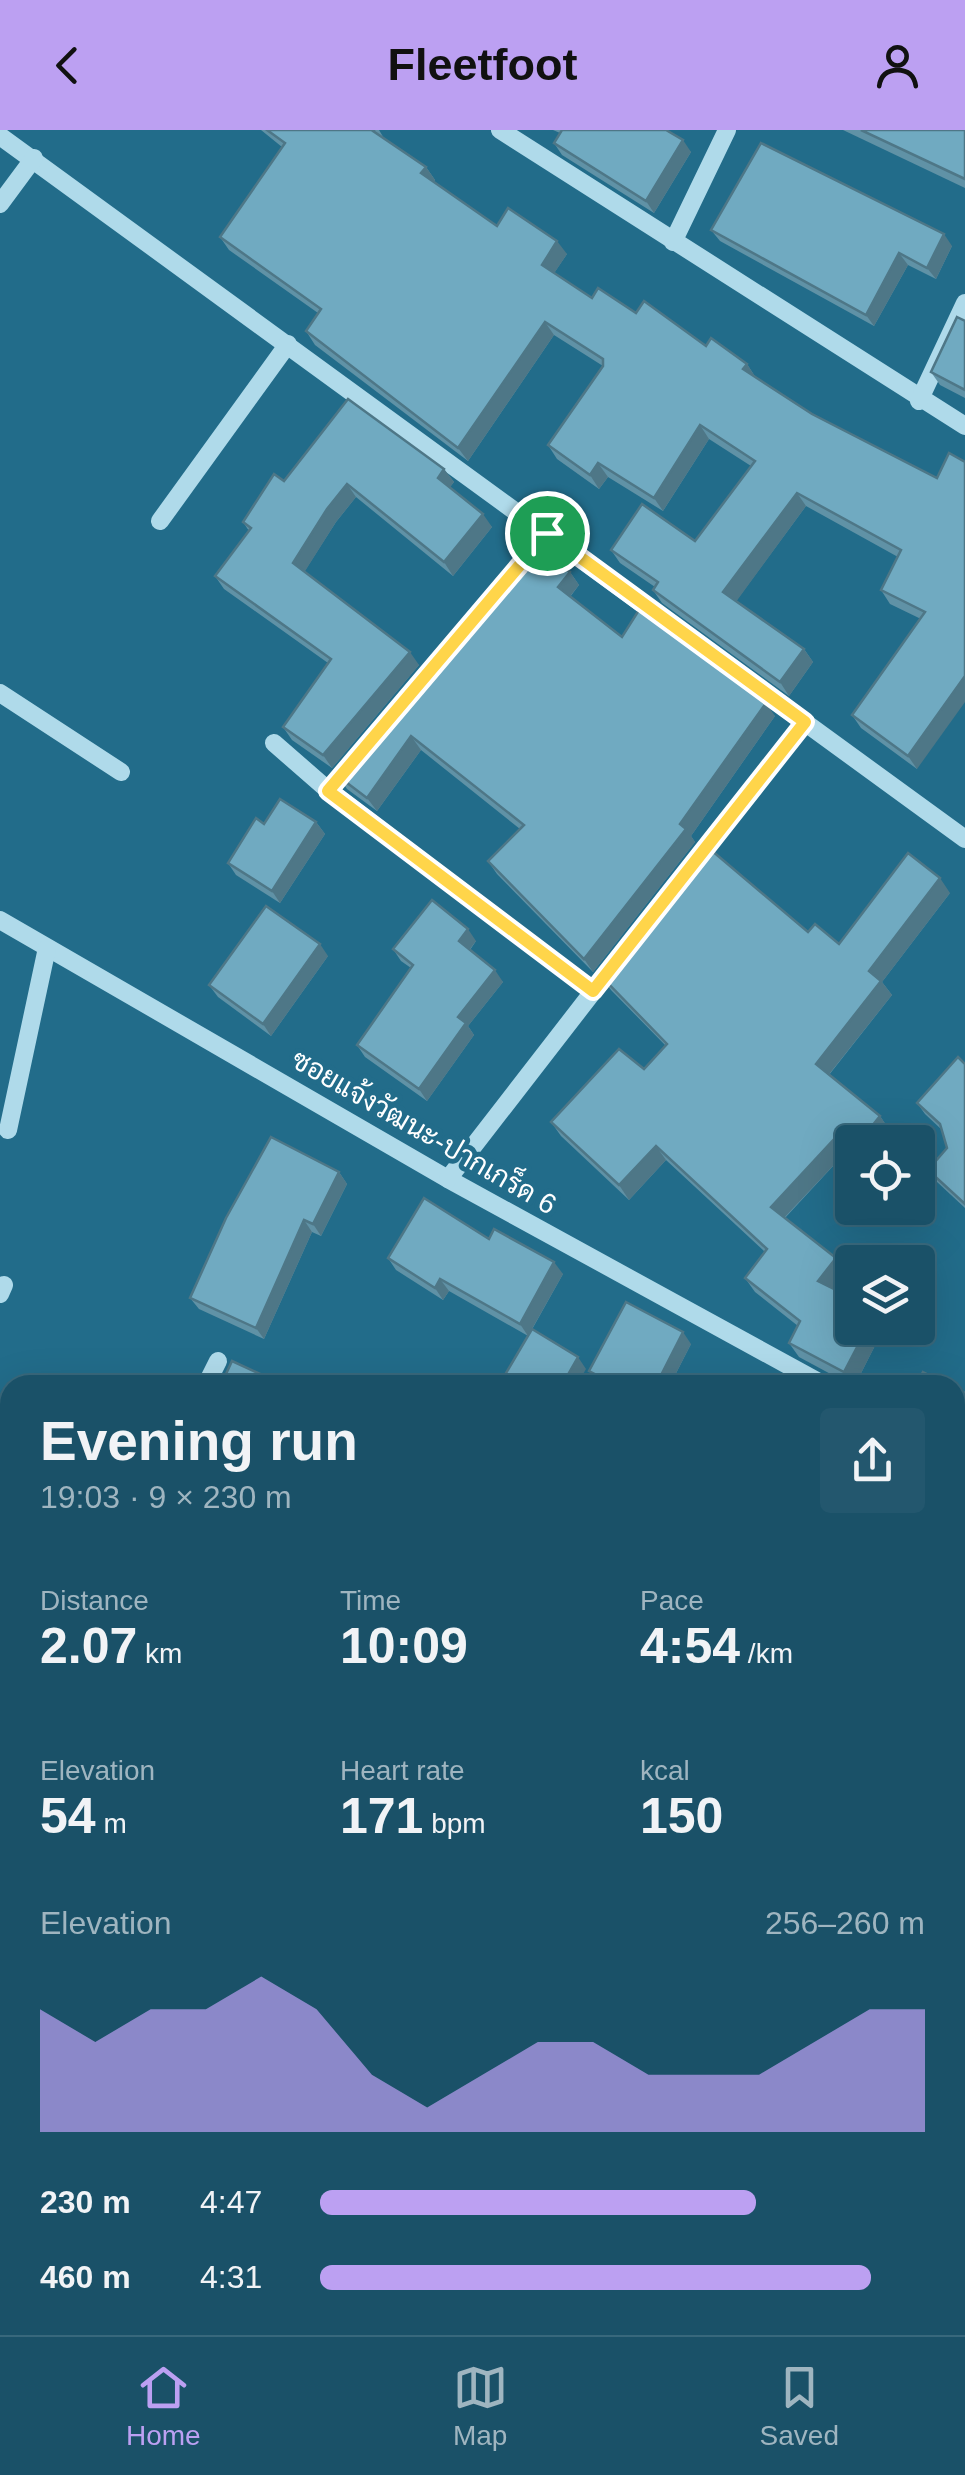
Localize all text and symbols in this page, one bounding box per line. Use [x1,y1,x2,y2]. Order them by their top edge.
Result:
icon: back [40,38,95,93]
icon: person [870,38,925,93]
text: Fleetfoot [388,39,577,90]
pin [505,491,590,576]
icon: arrive [520,506,575,561]
street label: ซอยแจ้งวัฒนะ-ปากเกร็ด 6 [286,1039,564,1220]
map controls [835,1125,935,1345]
button: locate [835,1125,935,1225]
button: layers [835,1245,935,1345]
button: share [820,1408,925,1513]
text: Evening run [40,1410,358,1472]
text: 19:03 · 9 × 230 m [40,1479,292,1515]
text: Distance [40,1585,149,1616]
text: Time [340,1585,401,1616]
text: Pace [640,1585,704,1616]
text: 2.07 [40,1618,137,1674]
text: 10:09 [340,1618,468,1674]
text: 4:54 [640,1618,740,1674]
text: km [137,1638,182,1669]
text: /km [740,1638,793,1669]
text: Elevation [40,1755,155,1786]
text: Heart rate [340,1755,465,1786]
text: kcal [640,1755,690,1786]
text: 54 [40,1788,96,1844]
text: 171 [340,1788,423,1844]
text: 150 [640,1788,723,1844]
text: m [96,1808,127,1839]
text: bpm [423,1808,486,1839]
text: Elevation [40,1905,172,1941]
text: 256–260 m [765,1905,925,1941]
text: 230 m [40,2184,131,2220]
text: 4:47 [200,2184,262,2220]
text: 460 m [40,2259,131,2295]
text: 4:31 [200,2259,262,2295]
tab: Home [126,2360,201,2452]
tab: Map [453,2360,508,2452]
tab: Saved [760,2360,839,2452]

